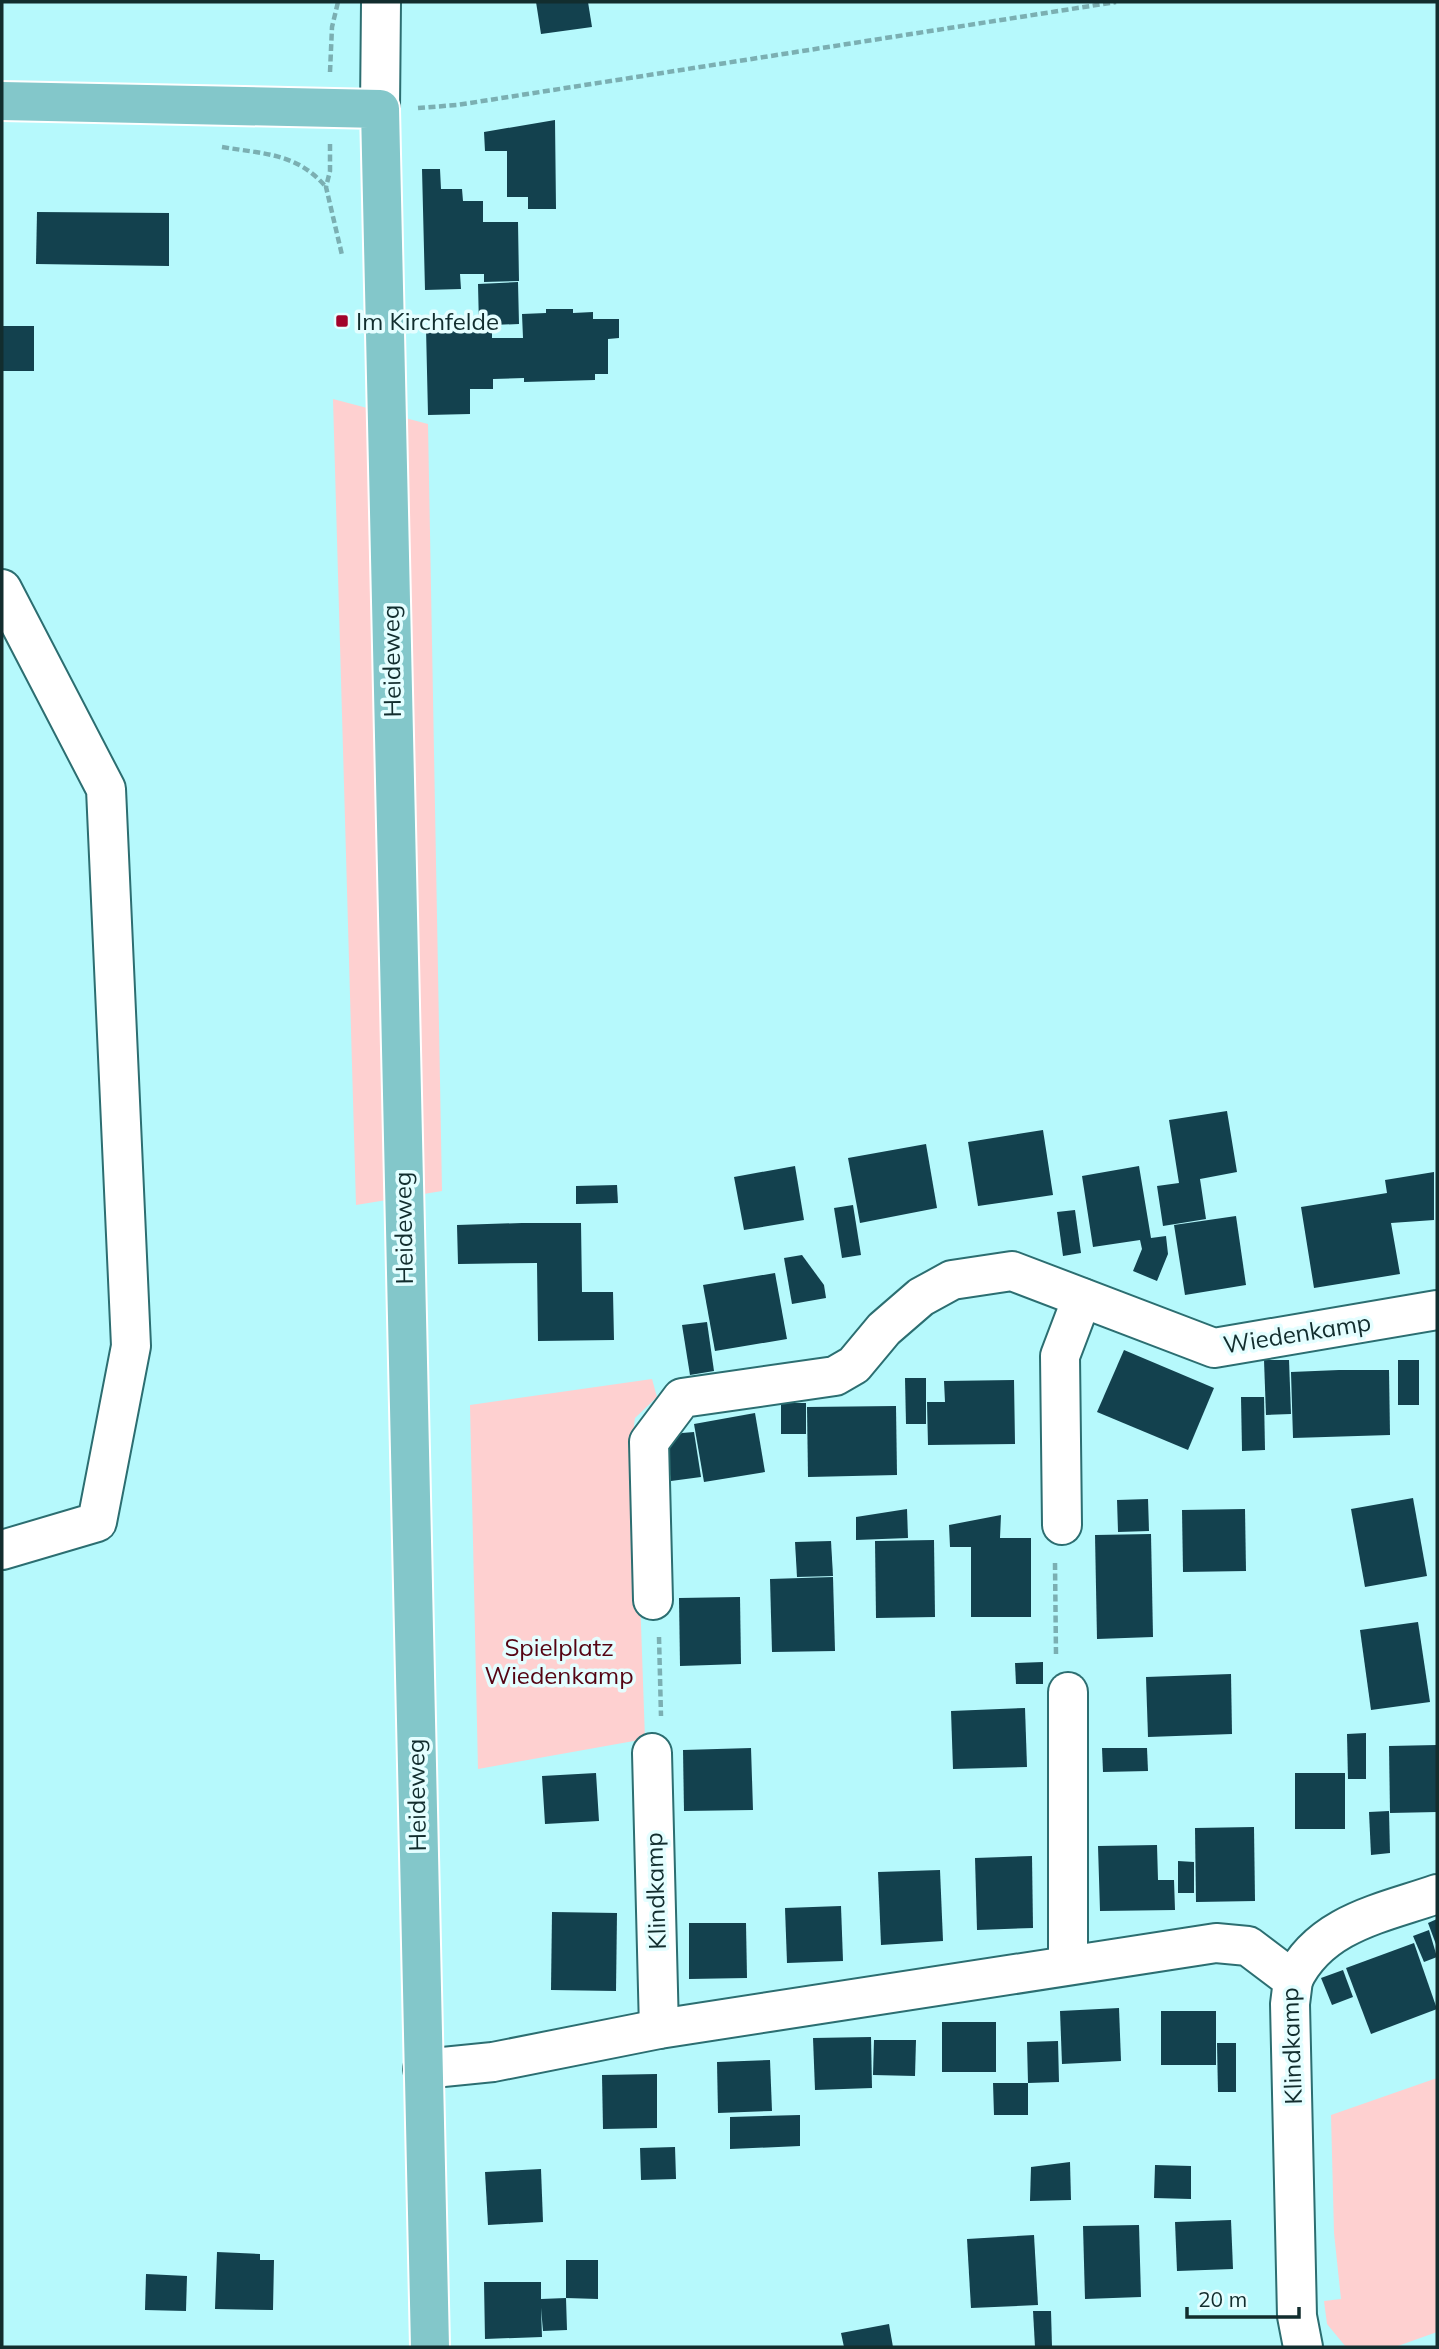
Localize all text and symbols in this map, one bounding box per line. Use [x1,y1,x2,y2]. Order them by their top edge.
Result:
place label: Im Kirchfelde [356,306,499,336]
marker: Im Kirchfelde [334,313,350,329]
street label: Heideweg [375,604,407,718]
street label: Heideweg [387,1171,419,1285]
street label: Wiedenkamp [1221,1307,1373,1359]
park label: Spielplatz Wiedenkamp [484,1632,634,1690]
street label: Heideweg [400,1738,432,1852]
street label: Klindkamp [638,1832,672,1950]
street label: Klindkamp [1274,1987,1308,2105]
scale bar [1187,2276,1299,2320]
text: 20 m [1198,2286,1247,2312]

